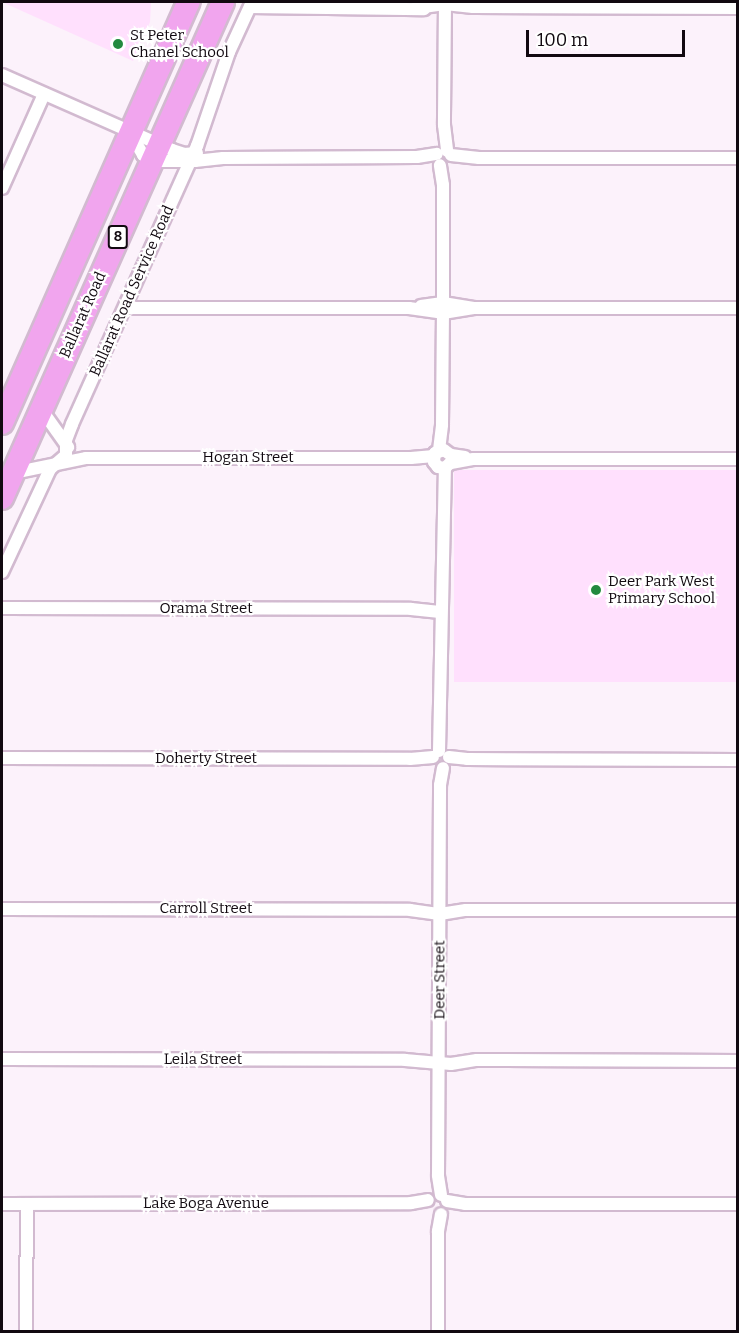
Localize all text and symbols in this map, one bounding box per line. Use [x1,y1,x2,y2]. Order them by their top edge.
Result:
scale bar [529,18,688,56]
place label: St Peter Chanel School [130,26,229,61]
text: 100 m [537,29,588,51]
marker: St Peter Chanel School [111,37,125,51]
street label: Ballarat Road Service Road [86,203,178,379]
road number: 8 [108,226,128,248]
street label: Ballarat Road [56,269,110,361]
street label: Hogan Street [202,449,294,467]
place label: Deer Park West Primary School [608,572,715,607]
marker: Deer Park West Primary School [589,583,603,597]
street label: Orama Street [159,600,253,618]
street label: Doherty Street [155,750,257,768]
street label: Carroll Street [160,900,252,918]
street label: Deer Street [431,940,449,1020]
street label: Leila Street [164,1051,242,1069]
street label: Lake Boga Avenue [143,1195,269,1213]

